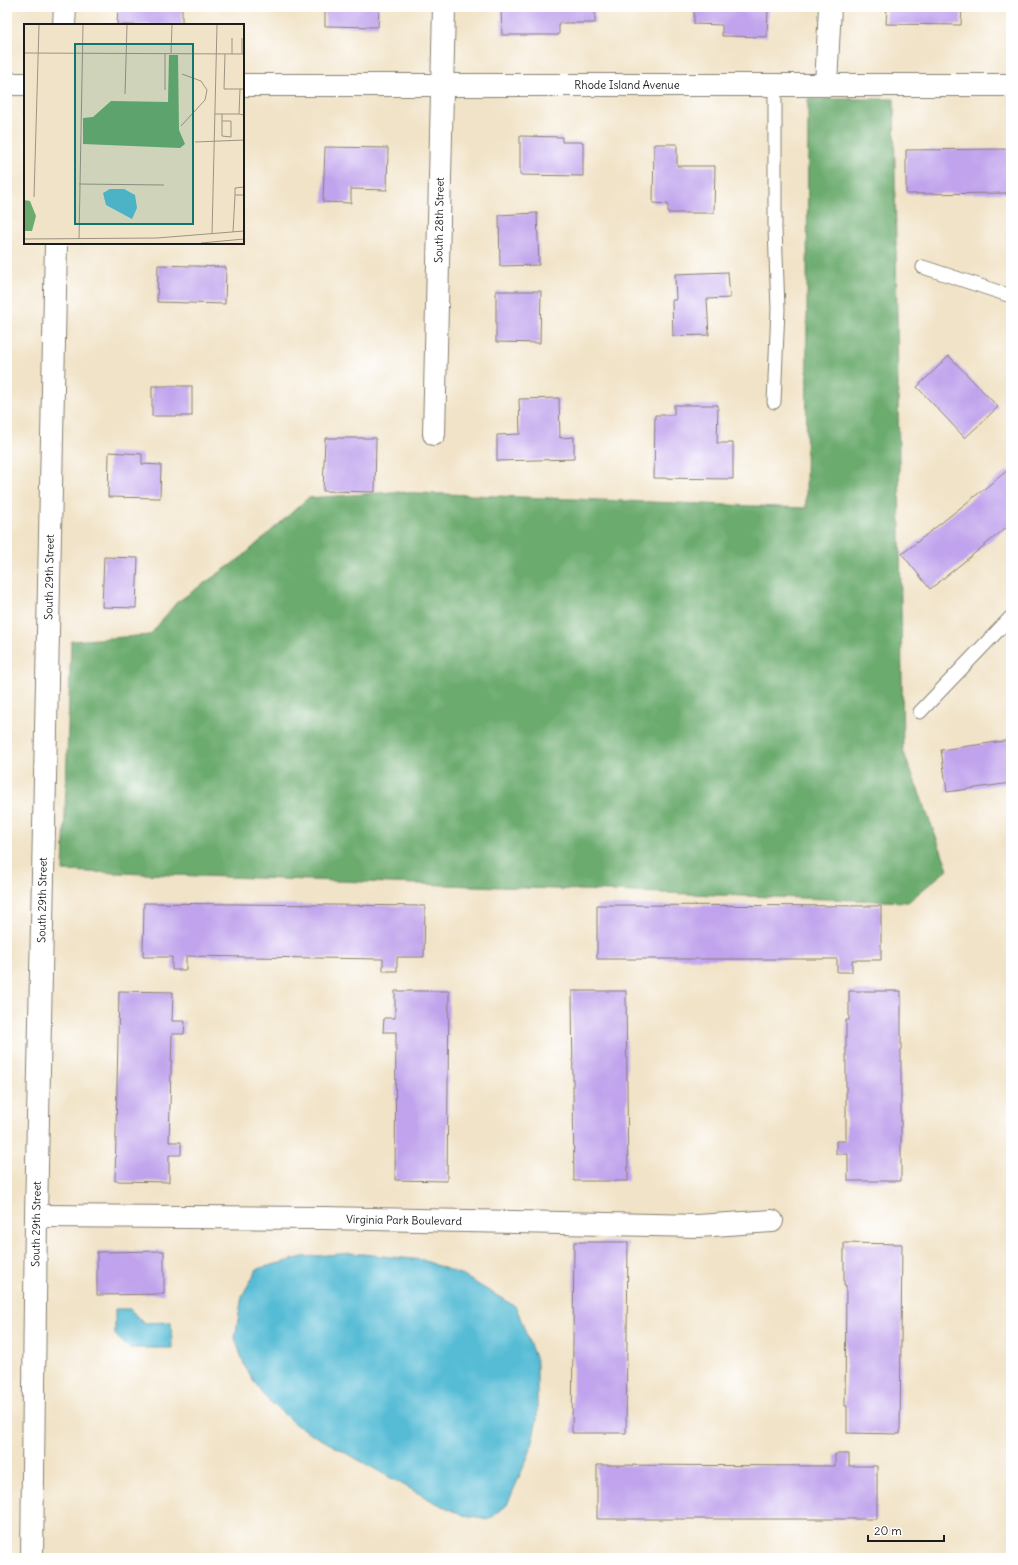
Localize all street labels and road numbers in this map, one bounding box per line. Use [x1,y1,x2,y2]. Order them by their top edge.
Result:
street label: Rhode Island Avenue [574,78,680,92]
street label: South 28th Street [431,177,447,263]
street label: South 29th Street [41,534,57,620]
street label: South 29th Street [34,857,50,943]
street label: South 29th Street [28,1181,44,1267]
street label: Virginia Park Boulevard [346,1212,463,1228]

